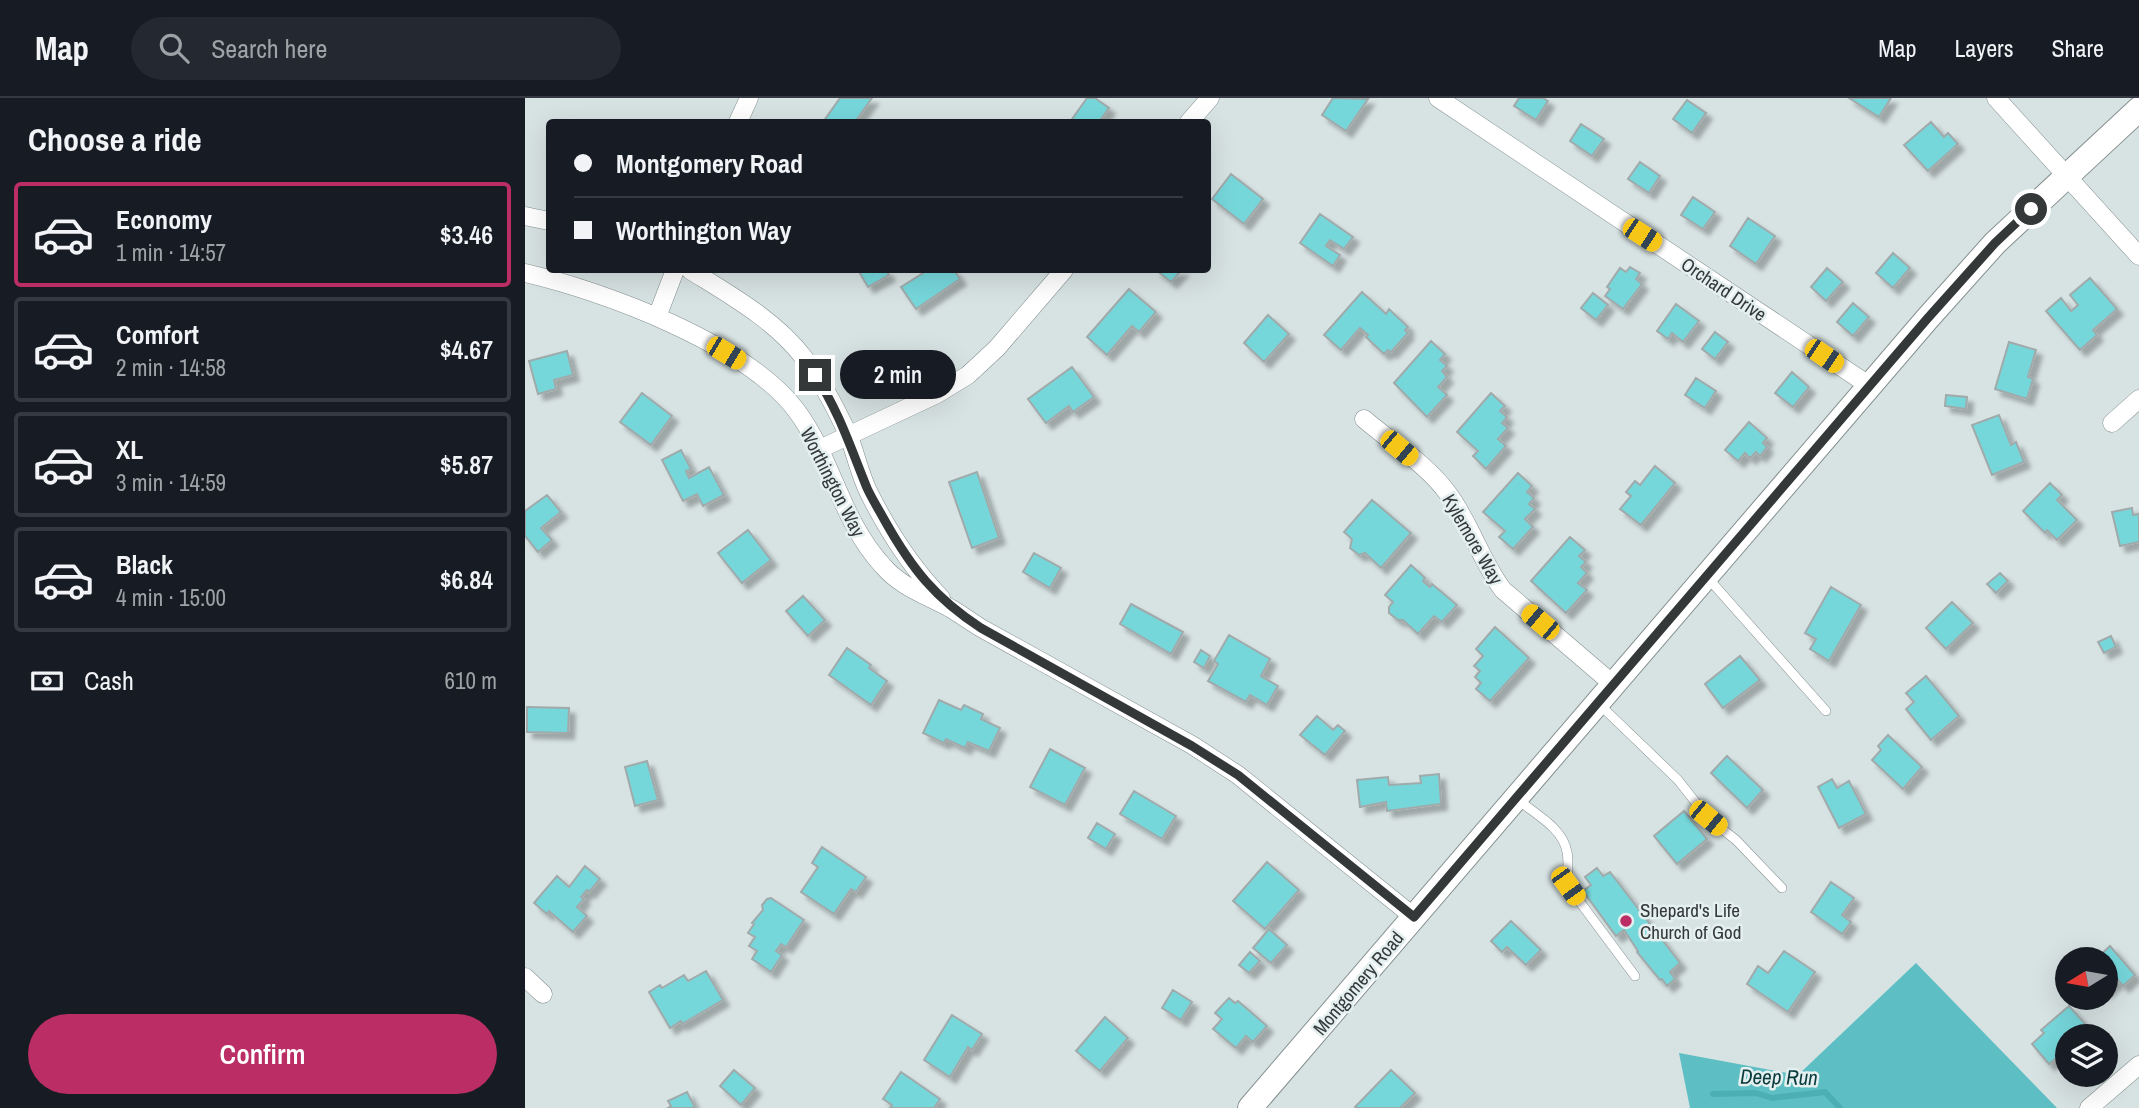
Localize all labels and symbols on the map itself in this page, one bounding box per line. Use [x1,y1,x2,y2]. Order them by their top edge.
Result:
route start [2015,193,2047,225]
car [1619,215,1666,255]
street label: Orchard Drive [1676,251,1772,327]
car [703,333,750,373]
car [1801,336,1848,376]
callout: 2 min [839,350,955,400]
route end [799,359,831,391]
street label: Worthington Way [794,423,872,541]
car [1377,426,1422,470]
street label: Kylemore Way [1437,489,1510,589]
car [1518,600,1563,644]
car [1686,797,1731,839]
car [1548,863,1589,909]
place label: Shepard's Life Church of God [1640,897,1741,945]
marker: Shepard's Life Church of God [1618,913,1634,929]
street label: Montgomery Road [1307,926,1409,1040]
north arrow [2055,947,2117,1010]
water label: Deep Run [1740,1062,1818,1092]

